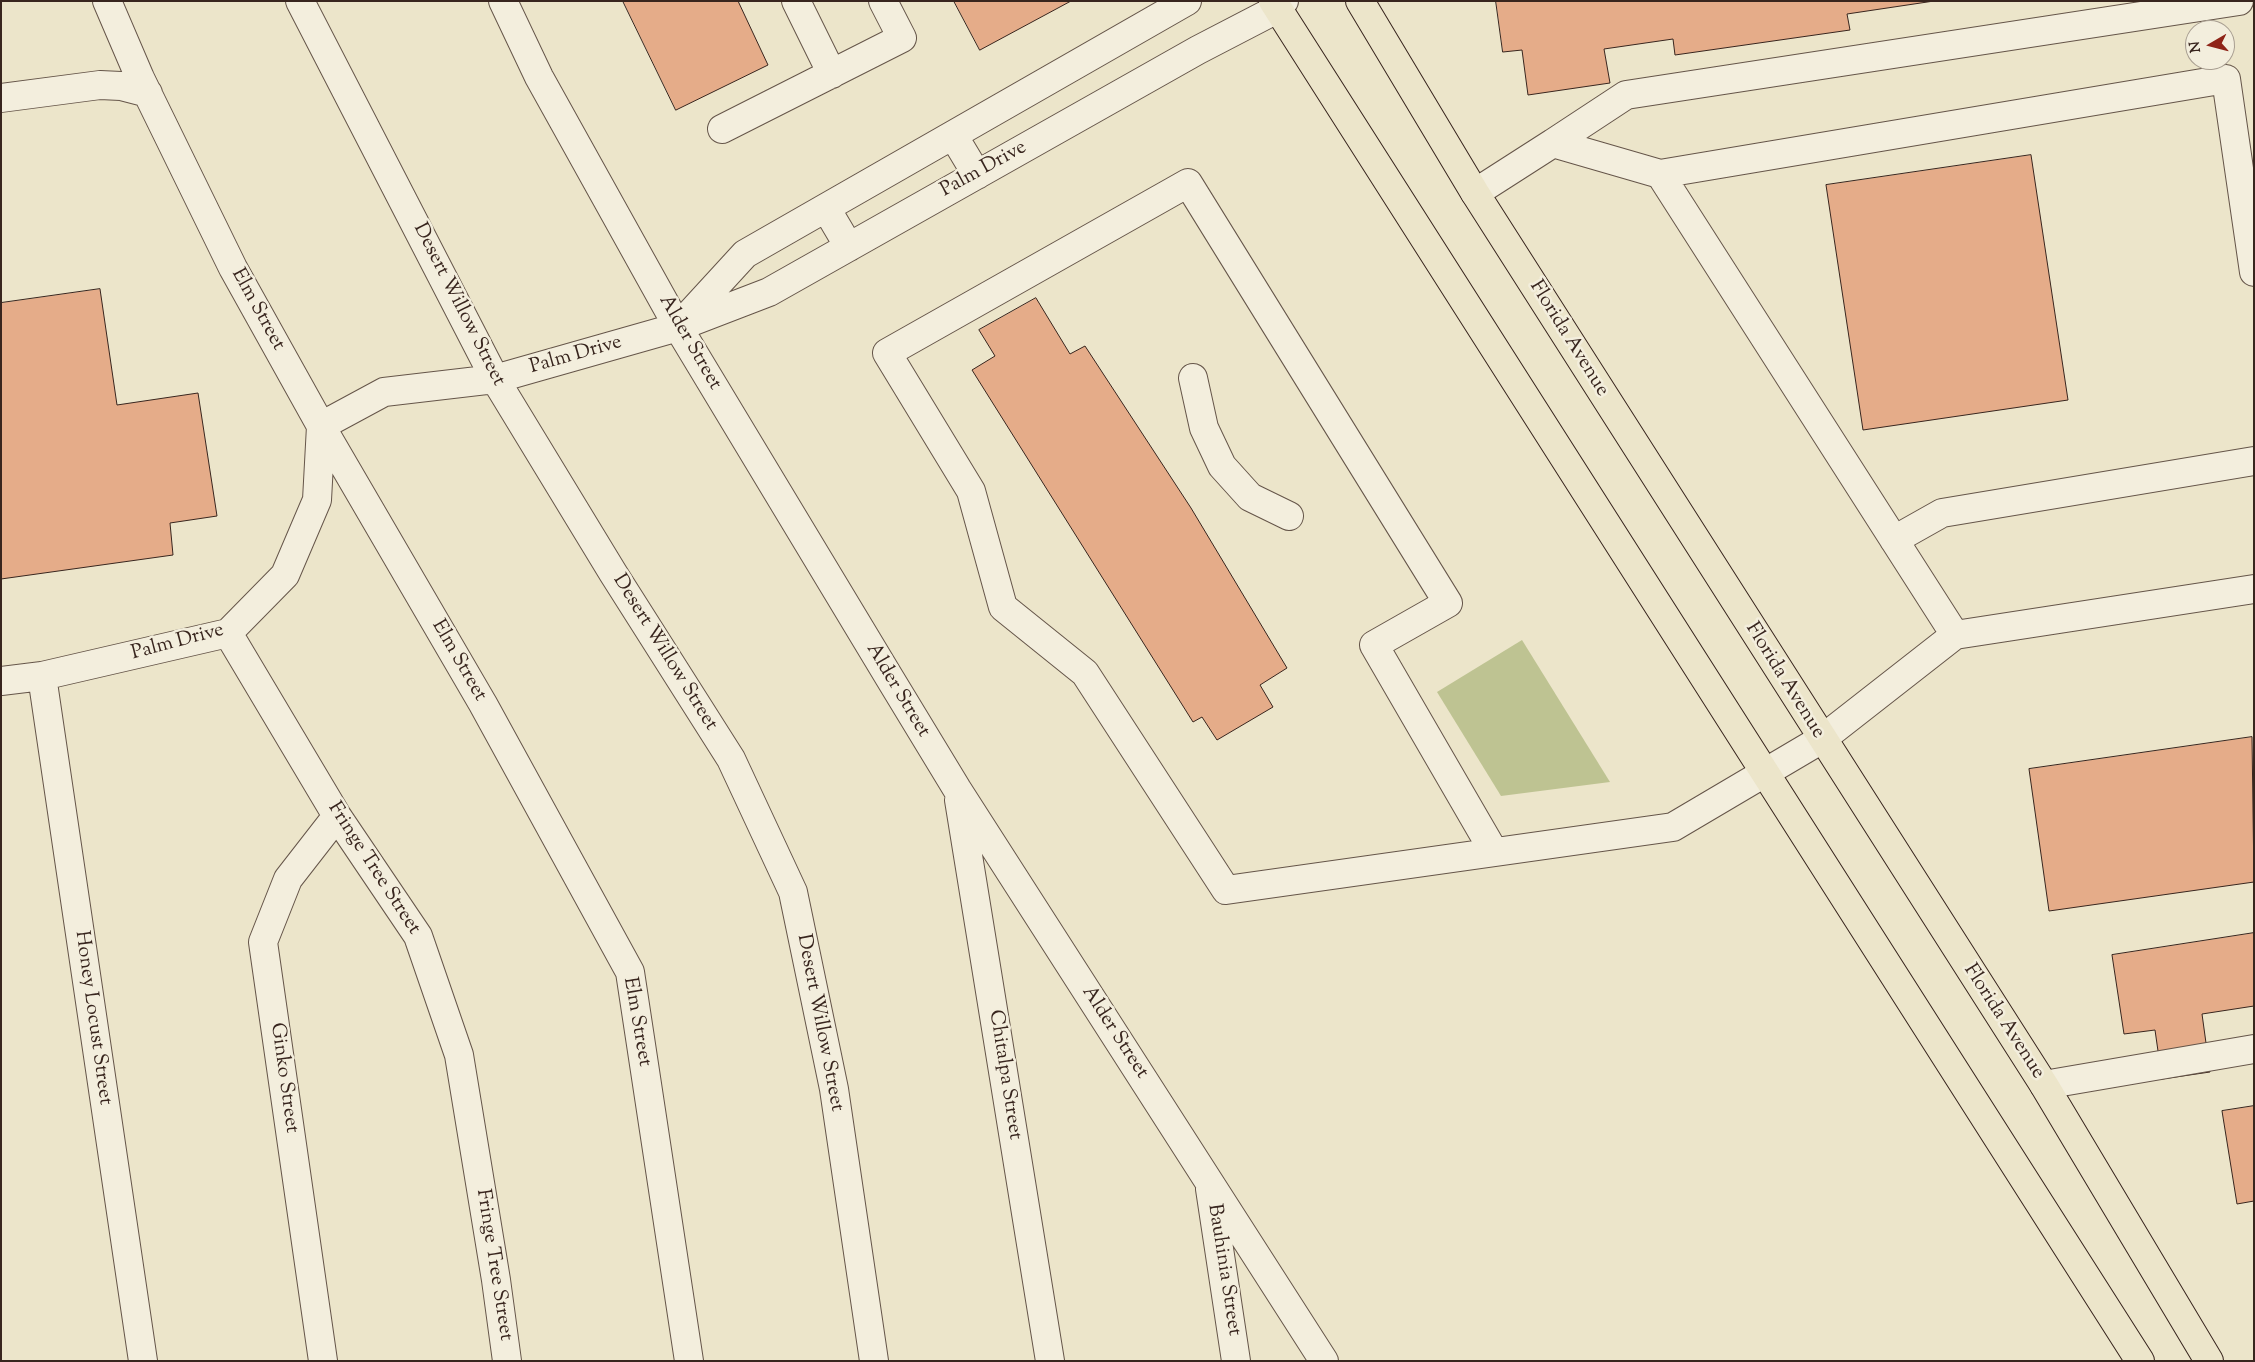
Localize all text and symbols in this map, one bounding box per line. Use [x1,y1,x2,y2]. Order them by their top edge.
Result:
north arrow [2185,20,2235,70]
text: N [2185,40,2207,54]
street label: Palm Drive [937,137,1031,203]
street label: Desert Willow Street [406,219,510,391]
street label: Elm Street [225,265,289,355]
street label: Florida Avenue [1523,277,1613,401]
street label: Alder Street [652,291,726,395]
street label: Palm Drive [527,331,625,381]
street label: Desert Willow Street [606,570,722,736]
street label: Elm Street [425,616,491,706]
street label: Palm Drive [129,619,227,667]
street label: Florida Avenue [1739,619,1829,743]
street label: Alder Street [860,640,934,742]
street label: Fringe Tree Street [321,798,425,940]
street label: Honey Locust Street [68,929,116,1107]
street label: Desert Willow Street [790,932,848,1114]
street label: Florida Avenue [1957,960,2049,1084]
street label: Elm Street [616,976,656,1068]
street label: Alder Street [1075,982,1153,1084]
street label: Chitalpa Street [982,1008,1026,1142]
street label: Ginko Street [263,1021,303,1135]
street label: Fringe Tree Street [469,1187,517,1343]
street label: Bauhinia Street [1201,1202,1245,1338]

